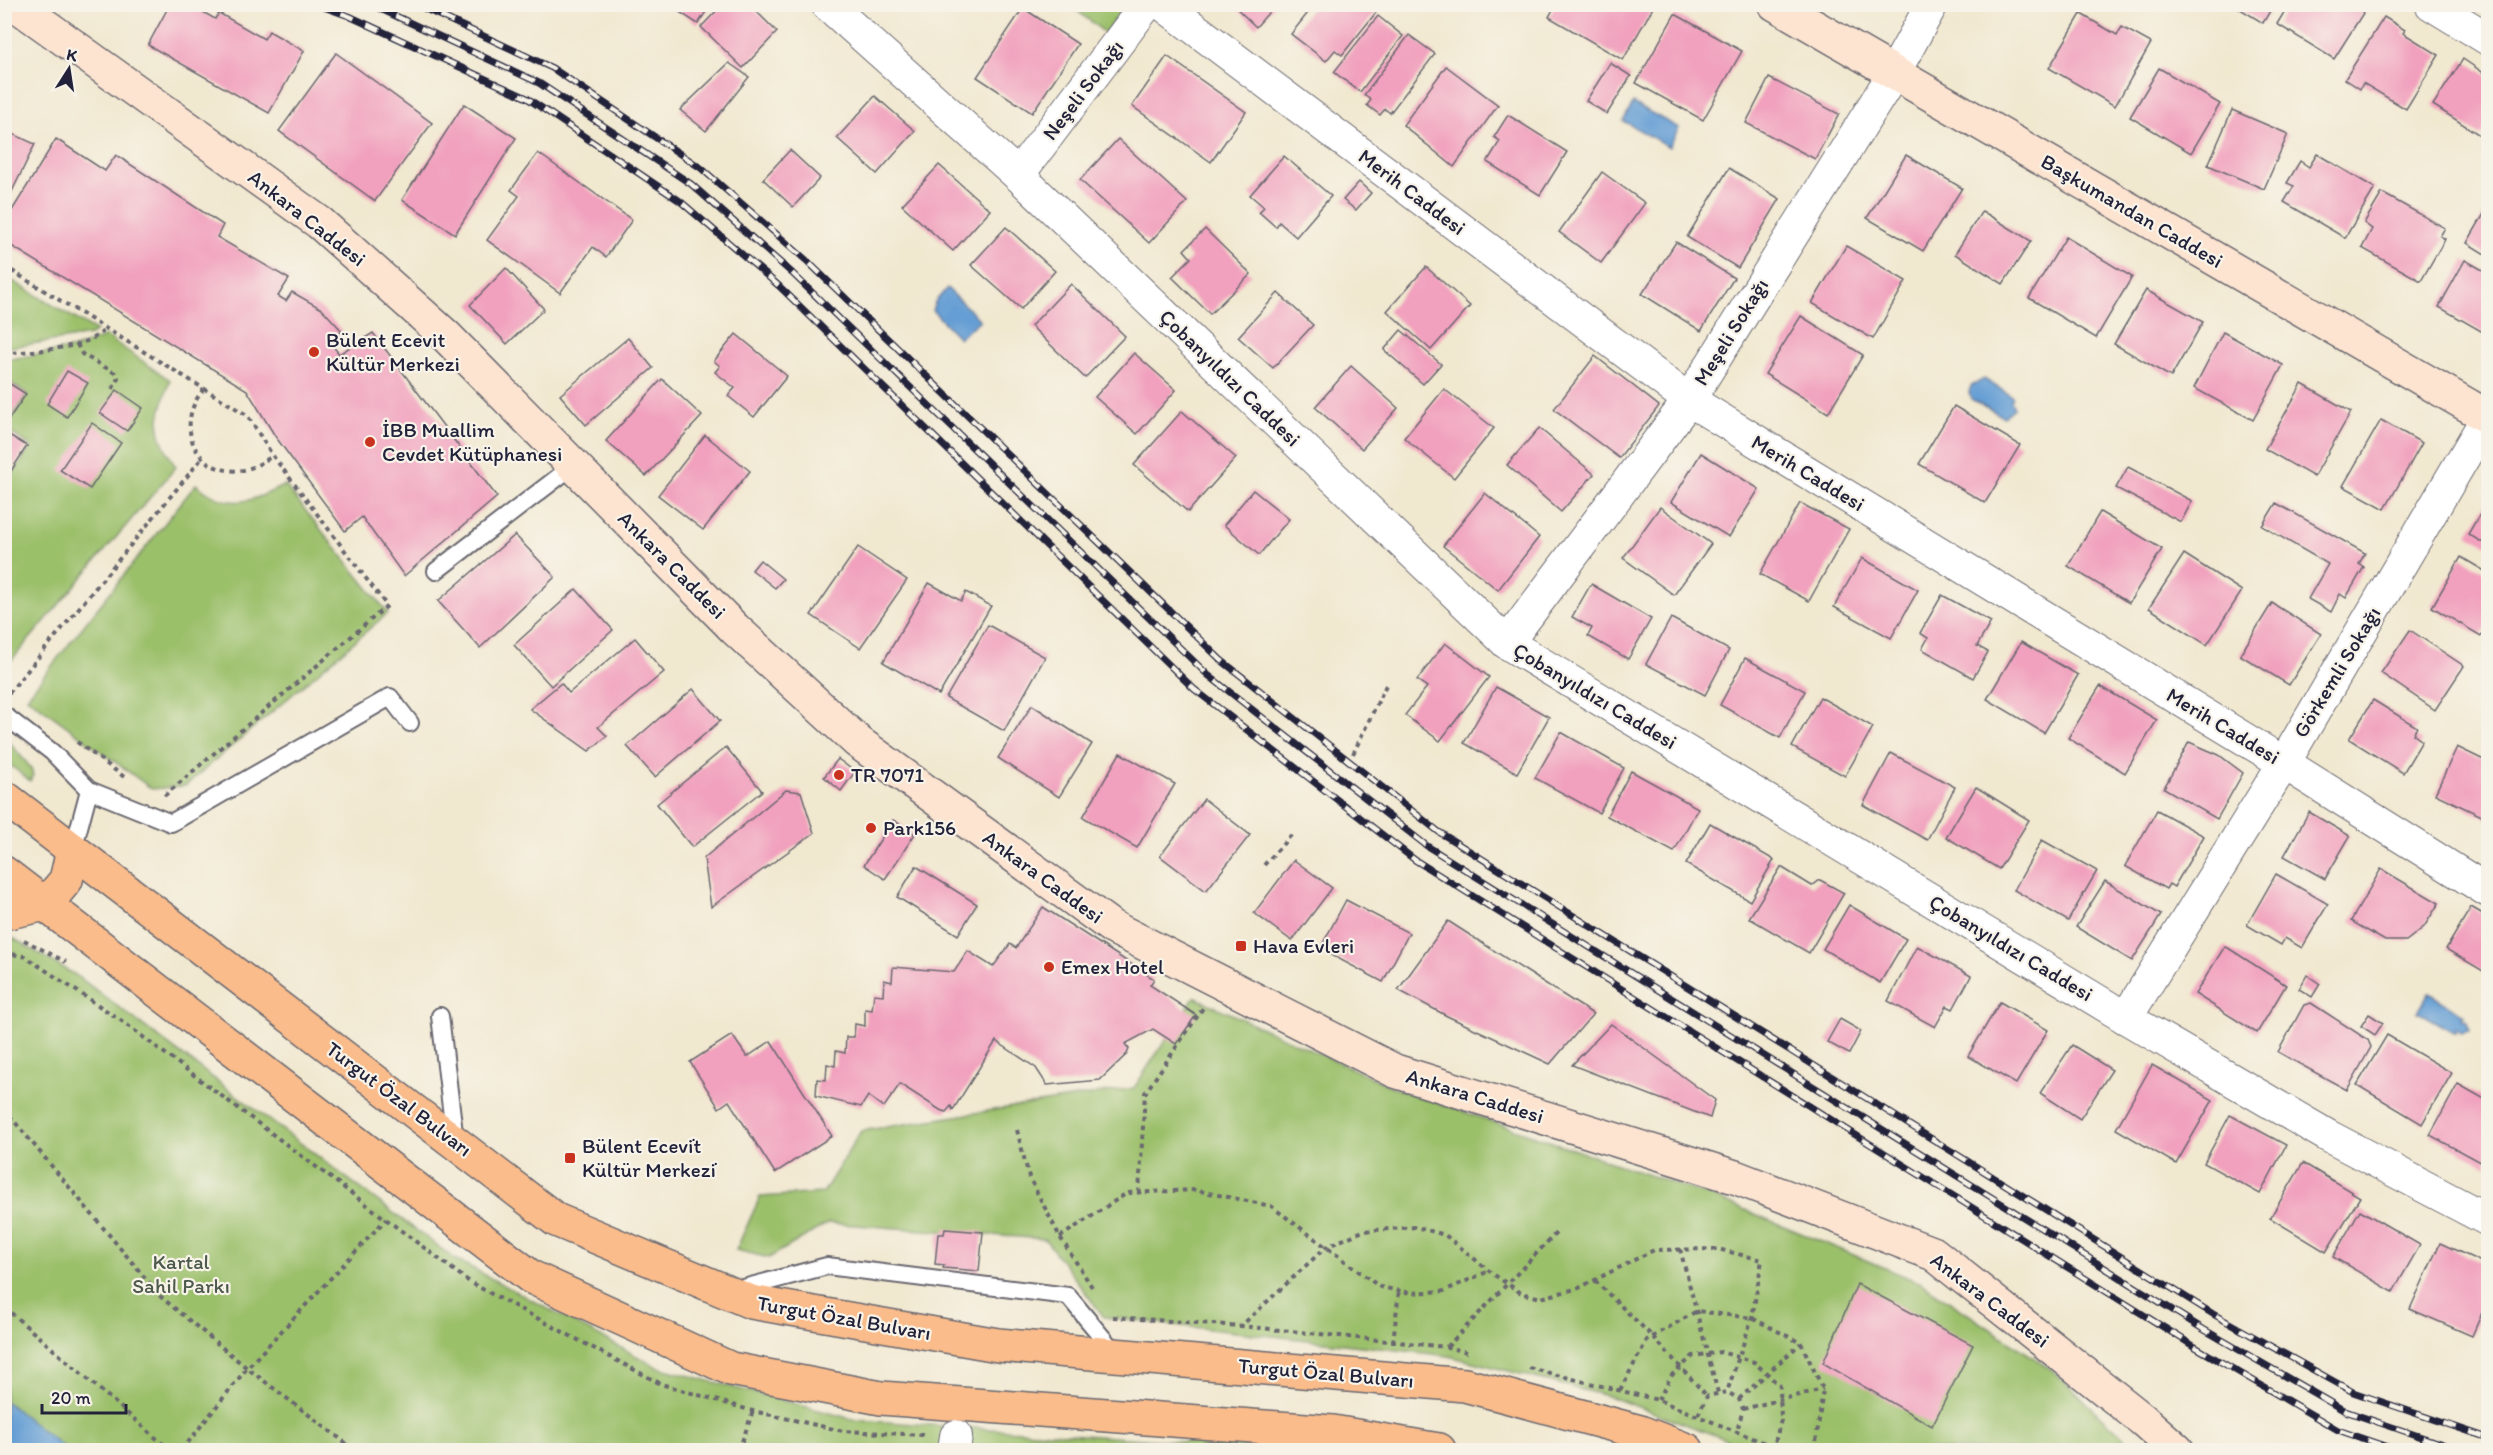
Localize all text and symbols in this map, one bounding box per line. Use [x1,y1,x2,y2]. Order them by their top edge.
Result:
street label: Neşeli Sokağı [1037,35,1128,145]
north arrow [39,39,99,99]
text: K [65,44,80,65]
street label: Merih Caddesi [1354,143,1471,240]
street label: Başkumandan Caddesi [2037,148,2228,273]
street label: Ankara Caddesi [243,164,371,271]
street label: Meşeli Sokağı [1688,274,1773,390]
street label: Çobanyıldızı Caddesi [1155,304,1306,451]
place label: Bülent Ecevit Kültür Merkezi [326,327,460,376]
marker: Bülent Ecevit Kültür Merkezi [307,345,321,359]
place label: İBB Muallim Cevdet Kütüphanesi [382,417,562,466]
street label: Merih Caddesi [1747,429,1869,516]
marker: İBB Muallim Cevdet Kütüphanesi [363,435,377,449]
street label: Ankara Caddesi [613,505,732,624]
street label: Görkemli Sokağı [2288,602,2385,742]
street label: Çobanyıldızı Caddesi [1509,637,1682,754]
street label: Merih Caddesi [2162,682,2284,769]
place label: TR 7071 [851,762,924,787]
marker: TR 7071 [832,768,846,782]
place label: Park156 [883,815,956,840]
marker: Park156 [864,821,878,835]
street label: Ankara Caddesi [978,825,1108,929]
street label: Çobanyıldızı Caddesi [1925,889,2098,1006]
place label: Hava Evleri [1253,933,1354,958]
marker: Hava Evleri [1234,939,1248,953]
place label: Emex Hotel [1061,954,1164,979]
marker: Emex Hotel [1042,960,1056,974]
street label: Turgut Özal Bulvarı [322,1036,477,1162]
street label: Ankara Caddesi [1403,1063,1547,1128]
place label: Bülent Ecevi̇t Kültür Merkezi̇ [582,1133,718,1182]
marker: Bülent Ecevi̇t Kültür Merkezi̇ [563,1151,577,1165]
street label: Ankara Caddesi [1926,1247,2055,1352]
park label: Kartal Sahil Parkı [132,1249,230,1298]
street label: Turgut Özal Bulvarı [755,1290,933,1345]
street label: Turgut Özal Bulvarı [1237,1352,1415,1393]
scale bar [42,1377,126,1415]
text: 20 m [51,1387,91,1409]

